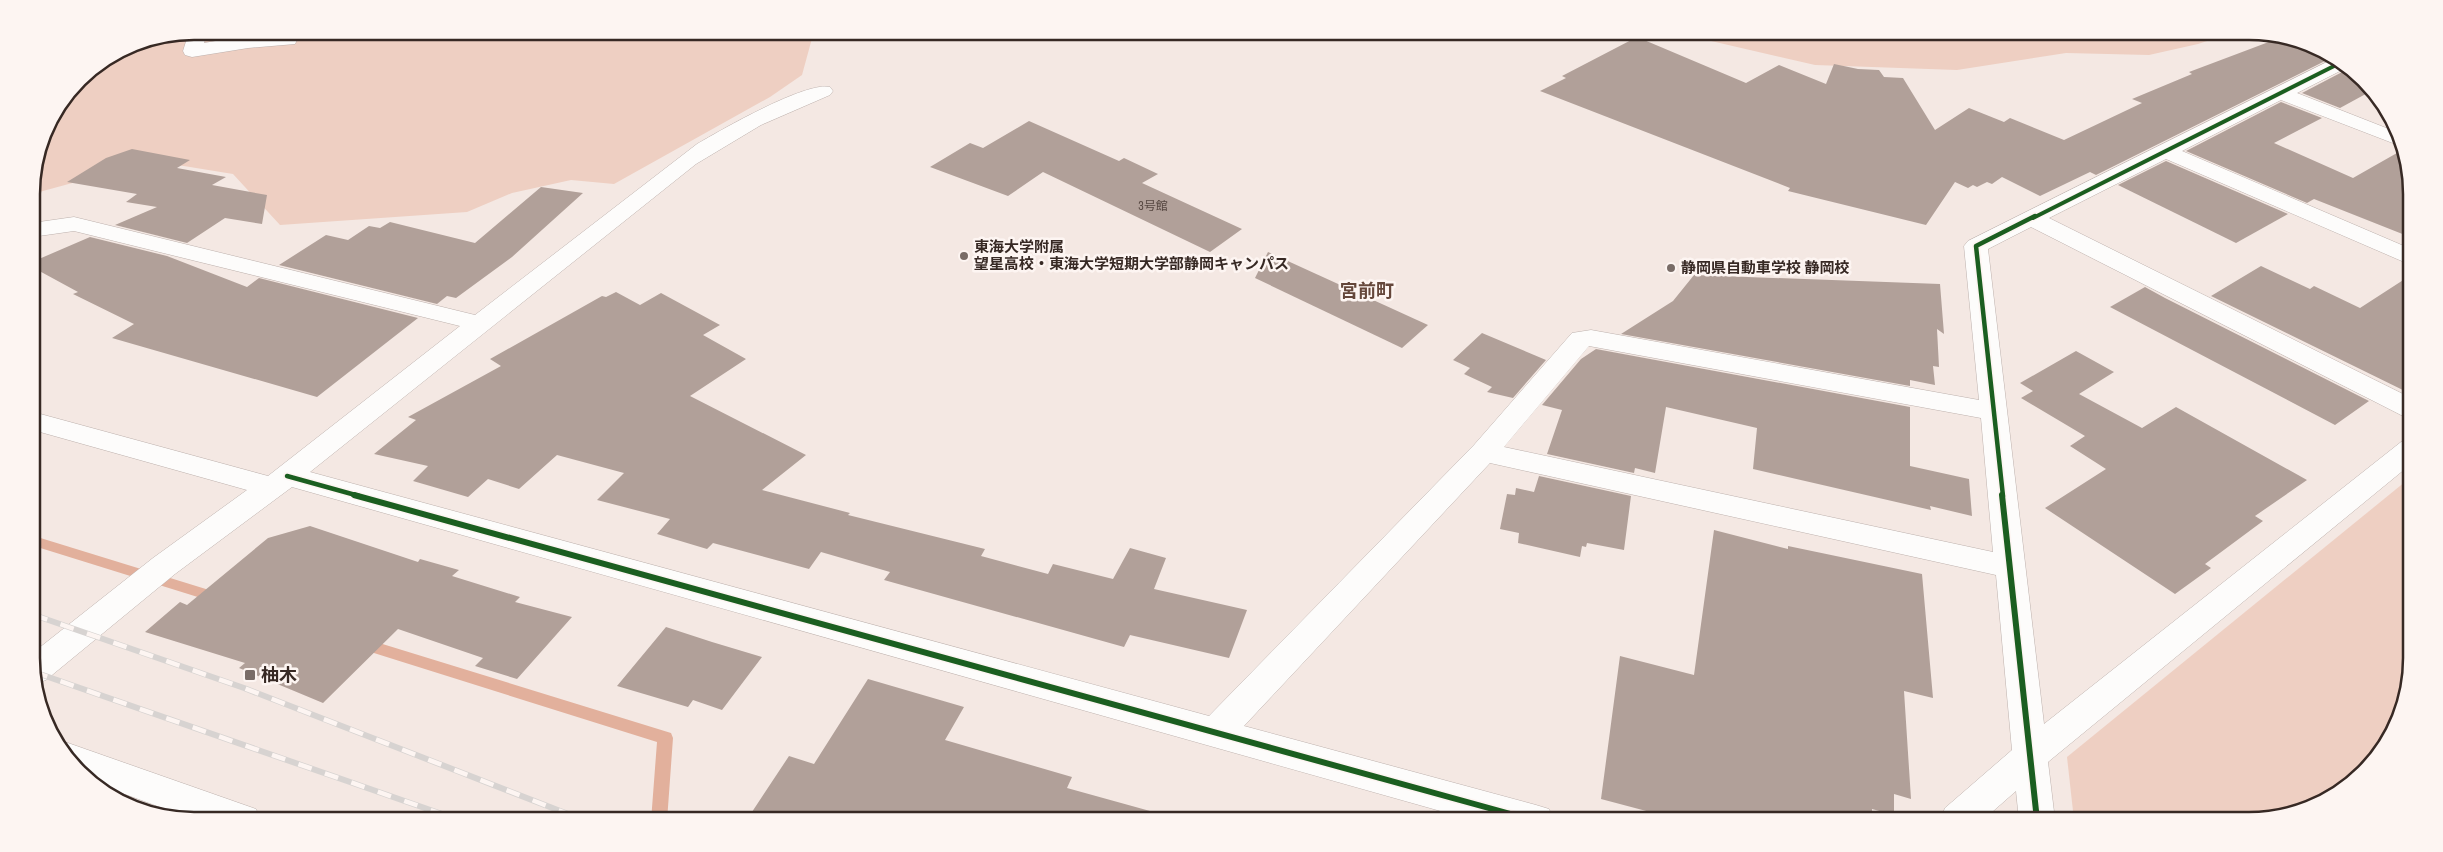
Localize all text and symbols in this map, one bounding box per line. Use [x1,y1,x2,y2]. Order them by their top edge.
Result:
house number: 3号館 [1138,198,1168,214]
place label: 東海大学附属 望星高校・東海大学短期大学部静岡キャンパス [974,236,1289,274]
marker: 東海大学附属 望星高校・東海大学短期大学部静岡キャンパス [958,250,970,262]
place label: 静岡県自動車学校 静岡校 [1681,257,1849,278]
marker: 静岡県自動車学校 静岡校 [1665,262,1677,274]
district label: 宮前町 [1340,278,1394,303]
place label: 柚木 [261,662,297,687]
marker: 柚木 [243,668,257,682]

